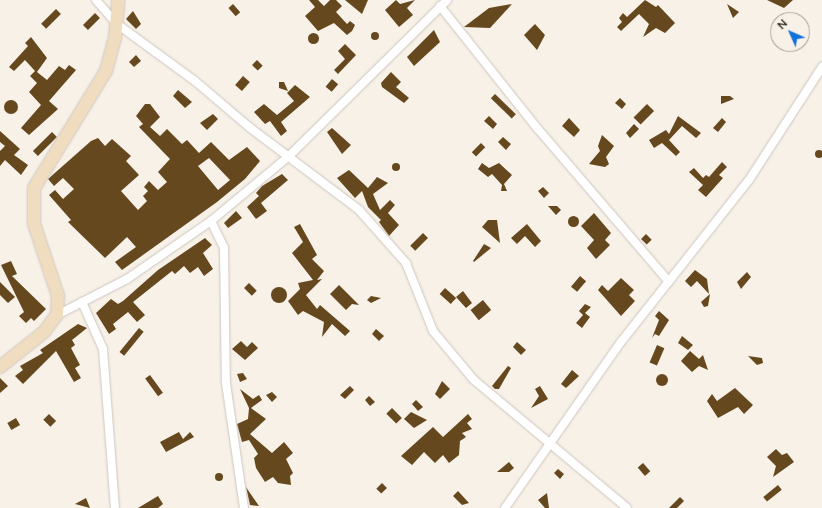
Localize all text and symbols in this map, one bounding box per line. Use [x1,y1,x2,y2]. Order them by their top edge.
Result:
north arrow [770,12,810,52]
text: N [774,16,789,31]

